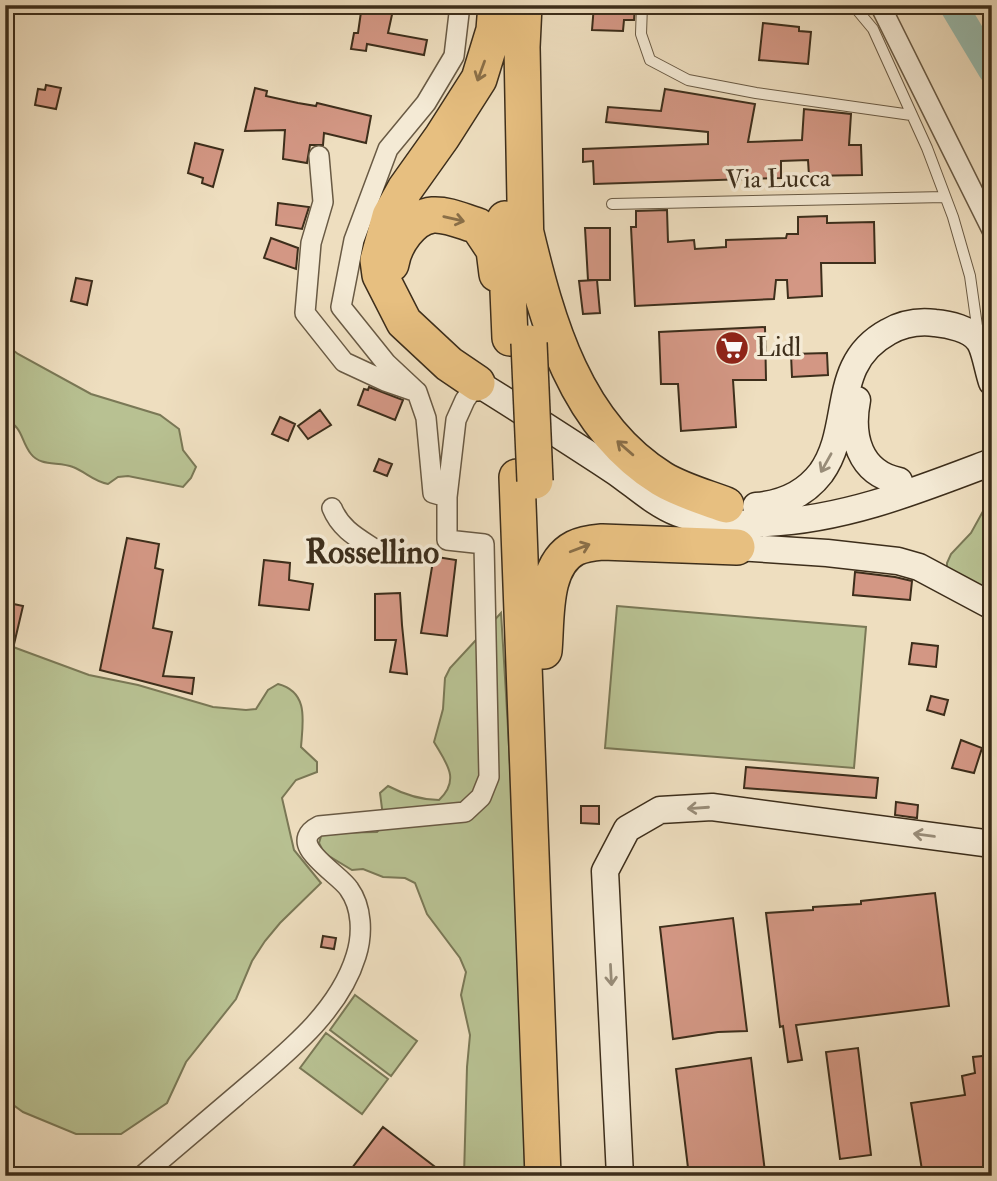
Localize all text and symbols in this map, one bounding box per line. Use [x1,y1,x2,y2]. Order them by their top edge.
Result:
one-way arrow [473,60,486,82]
street label: Via Lucca [725,162,831,196]
one-way arrow [442,213,465,227]
supermarket icon: Lidl [713,329,751,367]
place label: Lidl [756,332,801,364]
one-way arrow [616,440,634,456]
one-way arrow [819,453,833,473]
district label: Rossellino [305,532,439,573]
one-way arrow [569,540,590,553]
one-way arrow [688,802,710,815]
one-way arrow [913,828,936,841]
one-way arrow [604,963,617,986]

